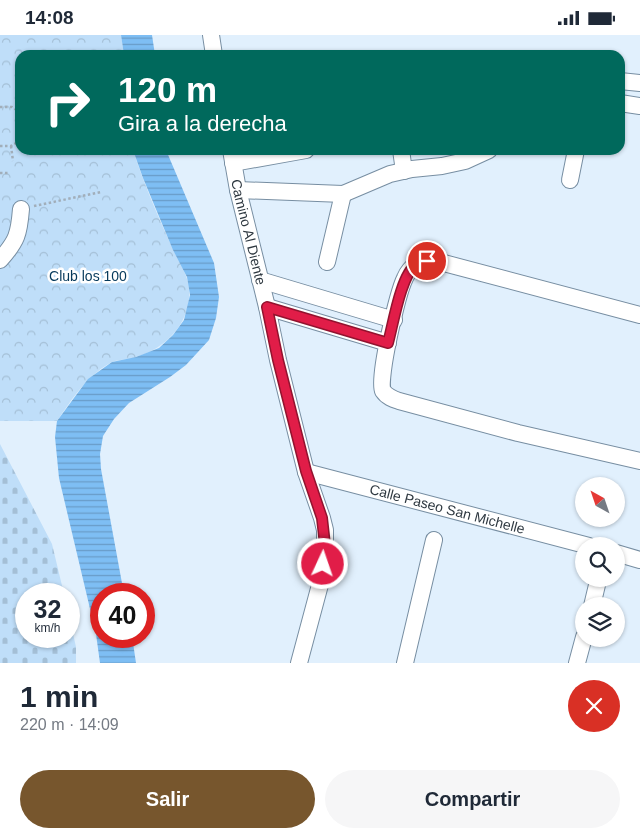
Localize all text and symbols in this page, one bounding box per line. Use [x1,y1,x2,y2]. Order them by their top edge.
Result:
text: 14:08 [25,7,74,28]
icon: right [35,70,100,135]
text: 120 m [118,70,217,109]
text: Gira a la derecha [118,111,287,136]
street label: Camino Al Diente [228,178,269,287]
pin [406,240,448,282]
icon: arrive [413,247,441,275]
park label: Club los 100 [49,268,127,284]
north arrow [575,477,625,527]
map controls [575,477,625,647]
street label: Calle Paseo San Michelle [368,481,527,537]
position arrow [296,537,348,589]
button: search [575,537,625,587]
speed limit sign: 40 [90,583,155,648]
text: 32 [34,595,61,623]
button: layers [575,597,625,647]
text: km/h [34,621,61,635]
text: 1 min [20,680,98,713]
button: close [568,680,620,732]
text: 220 m · 14:09 [20,716,119,733]
button: Salir [20,770,315,828]
button: Compartir [325,770,620,828]

